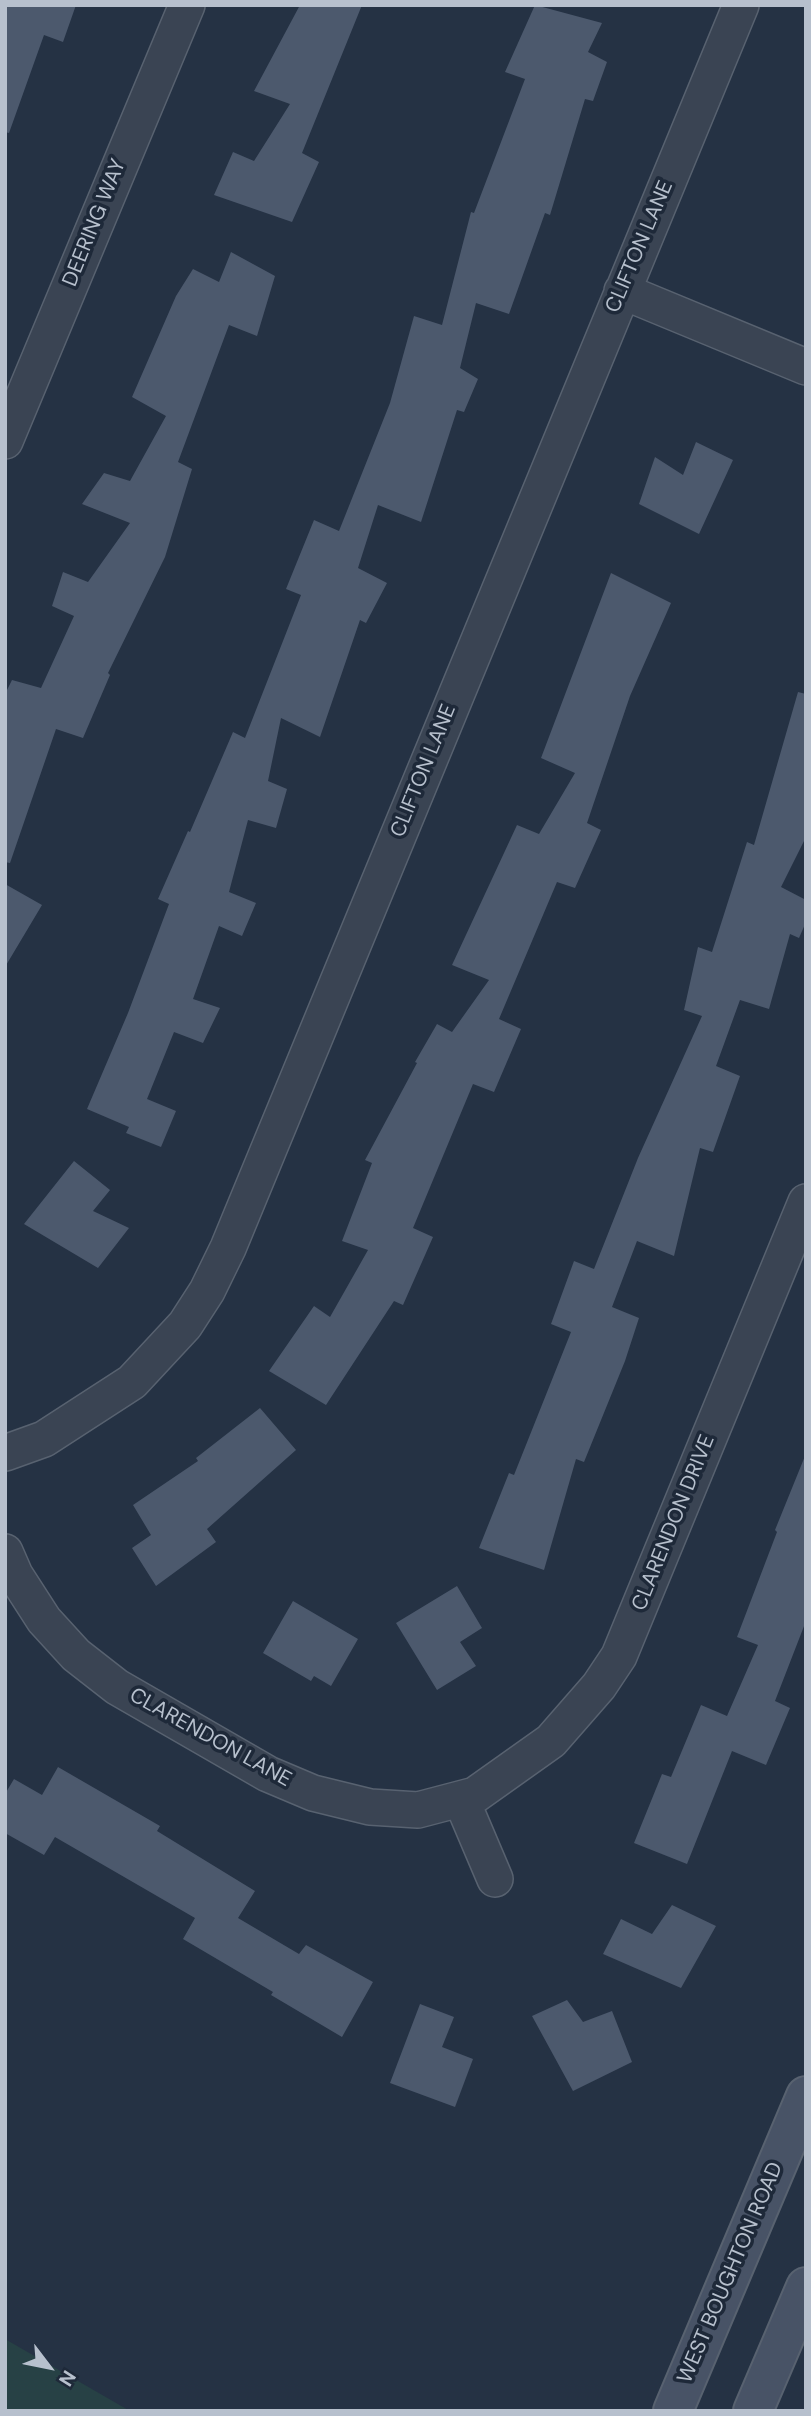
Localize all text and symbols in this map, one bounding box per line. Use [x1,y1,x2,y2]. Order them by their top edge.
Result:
street label: DEERING WAY [58,156,132,290]
street label: CLIFTON LANE [601,177,679,317]
street label: CLIFTON LANE [386,701,462,841]
street label: CLARENDON DRIVE [627,1431,721,1615]
street label: CLARENDON LANE [125,1683,295,1793]
street label: WEST BOUGHTON ROAD [673,2159,789,2387]
north arrow [14,2332,84,2402]
text: N [53,2366,82,2391]

